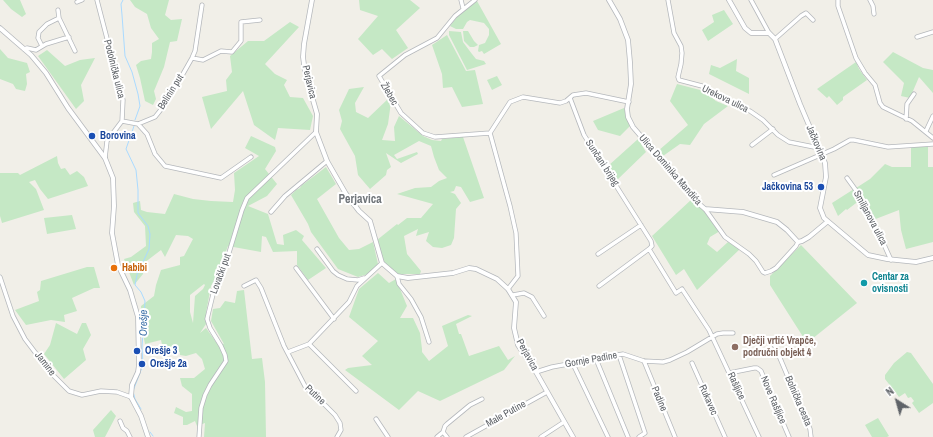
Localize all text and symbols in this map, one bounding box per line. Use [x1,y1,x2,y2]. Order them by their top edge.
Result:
street label: Podolnička ulica [101,38,127,100]
street label: Perjavica [299,64,319,100]
street label: Belinin put [156,72,186,112]
street label: Žlebec [378,80,400,108]
street label: Urekova ulica [700,83,750,115]
street label: Jačkovina [803,124,829,162]
place label: Borovina [100,130,136,142]
marker: Borovina [87,131,97,141]
street label: Ulica Dominika Mandića [636,132,704,208]
street label: Sunčani brijeg [583,138,621,188]
place label: Jačkovina 53 [762,181,813,193]
marker: Jačkovina 53 [816,182,826,192]
street label: Smiljanova ulica [851,189,889,247]
district label: Perjavica [338,193,382,207]
street label: Lovački put [208,252,234,296]
place label: Habibi [122,262,147,274]
marker: Habibi [109,263,119,273]
place label: Centar za ovisnosti [872,271,909,294]
marker: Centar za ovisnosti [859,278,869,288]
water label: Orešje [137,310,151,336]
place label: Dječji vrtić Vrapče, područni objekt 4 [743,335,816,358]
street label: Perjavica [513,337,541,373]
marker: Dječji vrtić Vrapče, područni objekt 4 [730,342,740,352]
place label: Orešje 3 [145,345,177,357]
marker: Orešje 3 [132,346,142,356]
street label: Gornje Padine [564,349,618,371]
street label: Jamine [32,350,58,378]
place label: Orešje 2a [150,358,187,370]
marker: Orešje 2a [137,359,147,369]
street label: Rašljice [724,370,748,402]
street label: Nove Rašljice [758,374,788,426]
street label: Bolnička cesta [782,374,814,428]
north arrow [877,381,917,421]
street label: Putine [302,382,328,408]
street label: Rukavec [696,383,720,417]
text: N [883,384,897,399]
street label: Padine [648,385,670,413]
street label: Male Putine [484,398,528,430]

